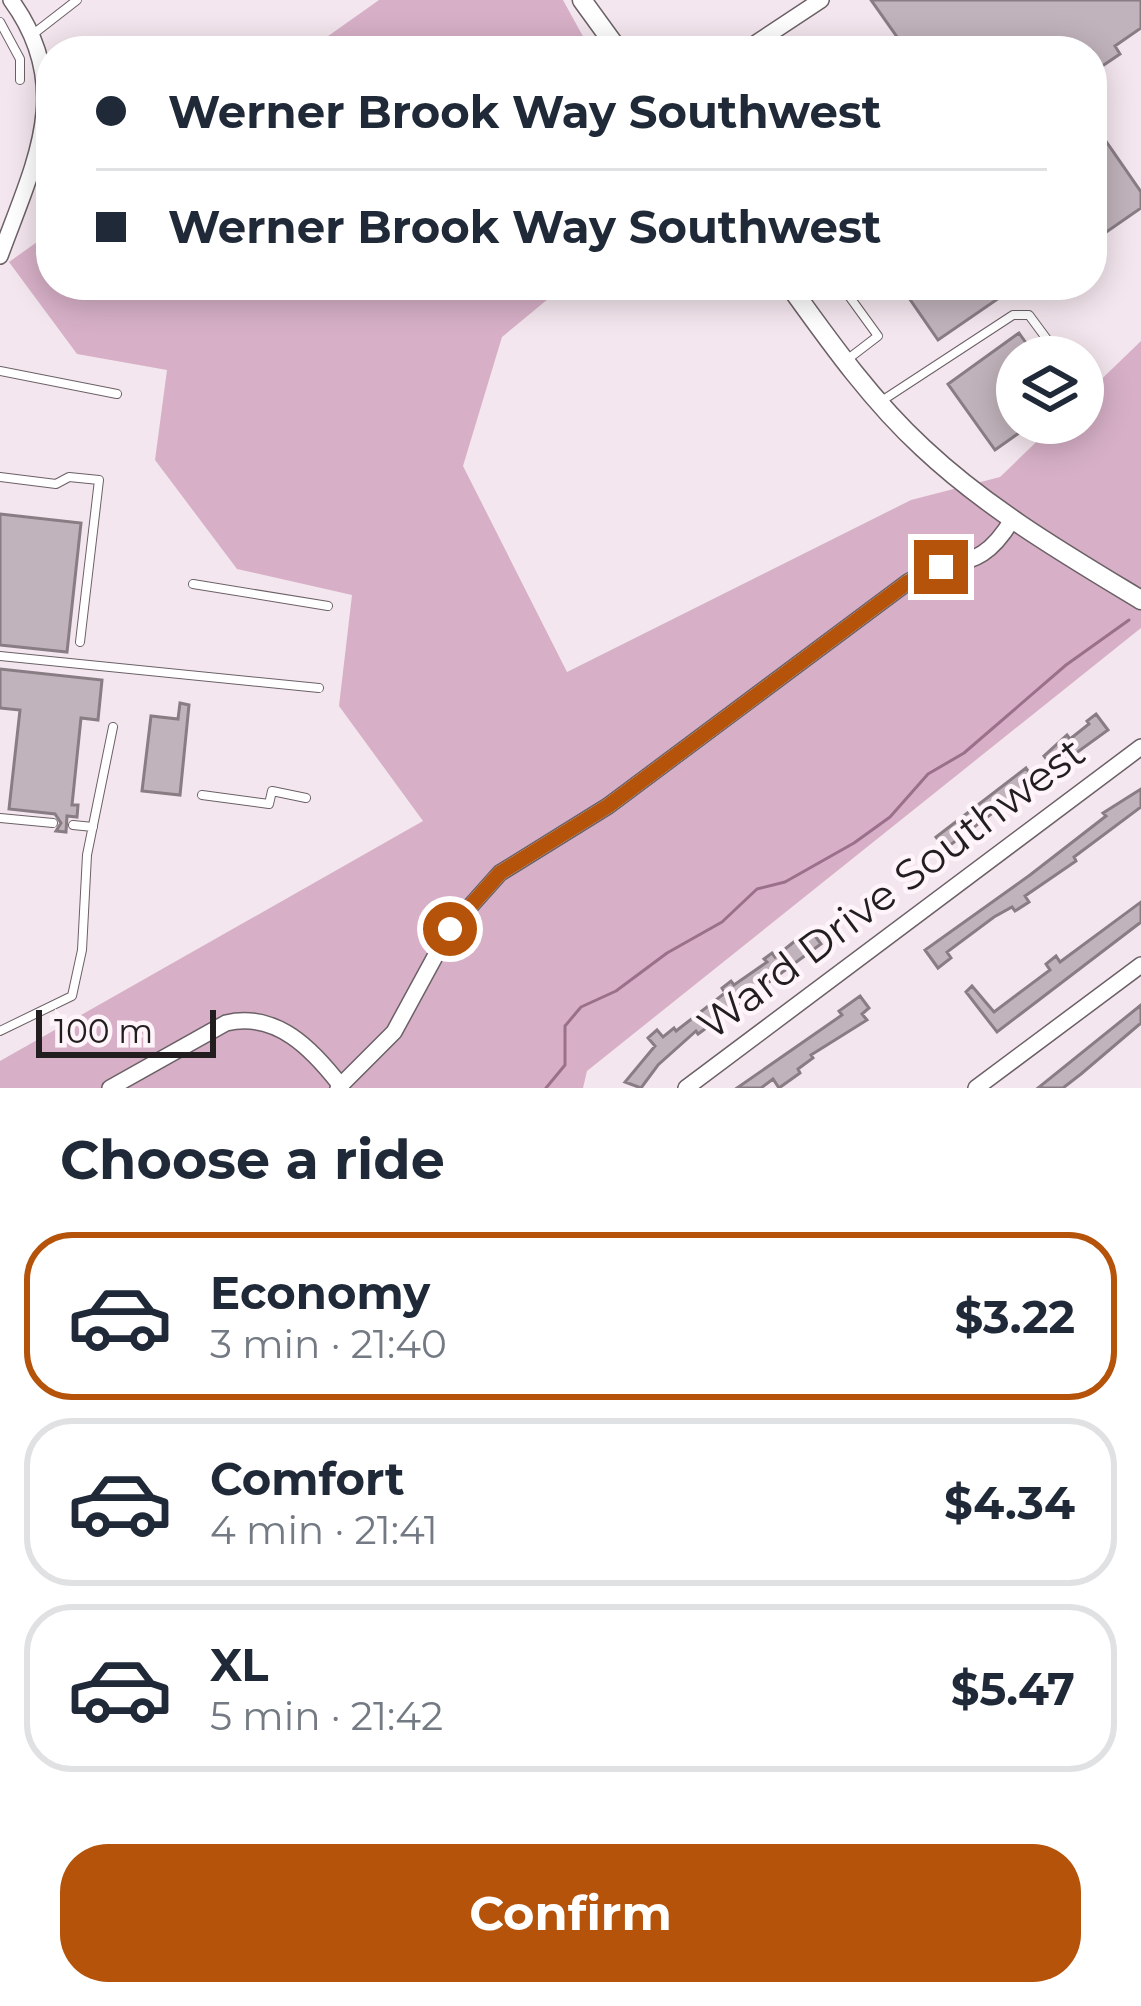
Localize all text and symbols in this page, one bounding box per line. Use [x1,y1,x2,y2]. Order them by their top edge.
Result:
text: Werner Brook Way Southwest [168,84,881,139]
text: Werner Brook Way Southwest [168,199,881,254]
map controls [996,336,1104,444]
button: layers [996,336,1104,444]
route end [914,540,968,594]
street label: Ward Drive Southwest [687,726,1095,1050]
route start [423,902,477,956]
scale bar [36,1004,216,1057]
text: 100 m [54,1011,153,1051]
text: Choose a ride [60,1127,445,1193]
icon: car [66,1262,174,1370]
text: Economy [210,1265,430,1320]
text: $3.22 [954,1289,1075,1344]
text: 3 min · 21:40 [210,1320,447,1368]
icon: car [66,1448,174,1556]
text: Comfort [210,1451,405,1506]
text: $4.34 [944,1475,1075,1530]
text: 4 min · 21:41 [210,1506,438,1554]
icon: car [66,1634,174,1742]
text: XL [210,1637,268,1692]
text: $5.47 [951,1661,1075,1716]
text: 5 min · 21:42 [210,1692,443,1740]
button: Confirm [60,1844,1081,1982]

